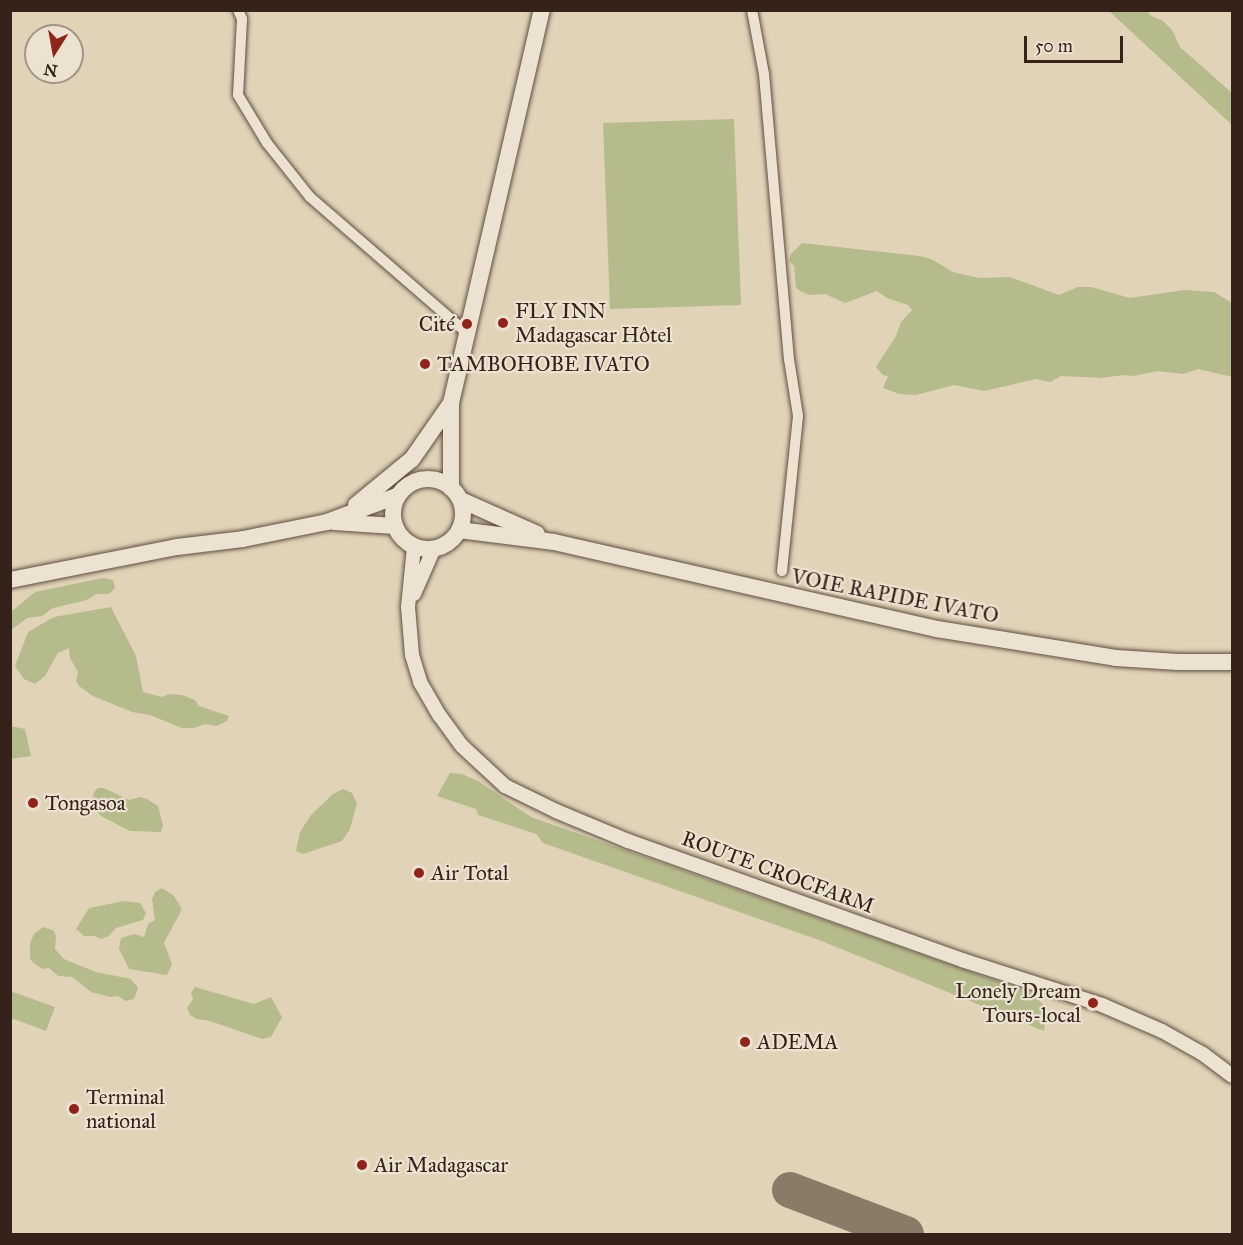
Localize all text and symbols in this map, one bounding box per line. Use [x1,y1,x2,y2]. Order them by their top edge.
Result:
north arrow [24,24,84,84]
scale bar [1027,24,1126,62]
text: 50 m [1035,35,1073,57]
text: N [42,60,59,81]
place label: FLY INN Madagascar Hôtel [515,298,672,348]
place label: Cité [419,311,455,337]
marker: FLY INN Madagascar Hôtel [496,316,510,330]
marker: Cité [460,317,474,331]
place label: TAMBOHOBE IVATO [437,351,650,377]
marker: TAMBOHOBE IVATO [418,357,432,371]
street label: VOIE RAPIDE IVATO [789,564,1001,628]
place label: Tongasoa [45,790,126,816]
marker: Tongasoa [26,796,40,810]
street label: ROUTE CROCFARM [678,825,878,919]
place label: Air Total [431,860,509,886]
marker: Air Total [412,866,426,880]
place label: Lonely Dream Tours-local [955,978,1081,1028]
marker: Lonely Dream Tours-local [1086,996,1100,1010]
place label: ADEMA [757,1029,838,1055]
marker: ADEMA [738,1035,752,1049]
place label: Terminal national [86,1084,165,1134]
marker: Terminal national [67,1102,81,1116]
place label: Air Madagascar [374,1152,508,1178]
marker: Air Madagascar [355,1158,369,1172]

